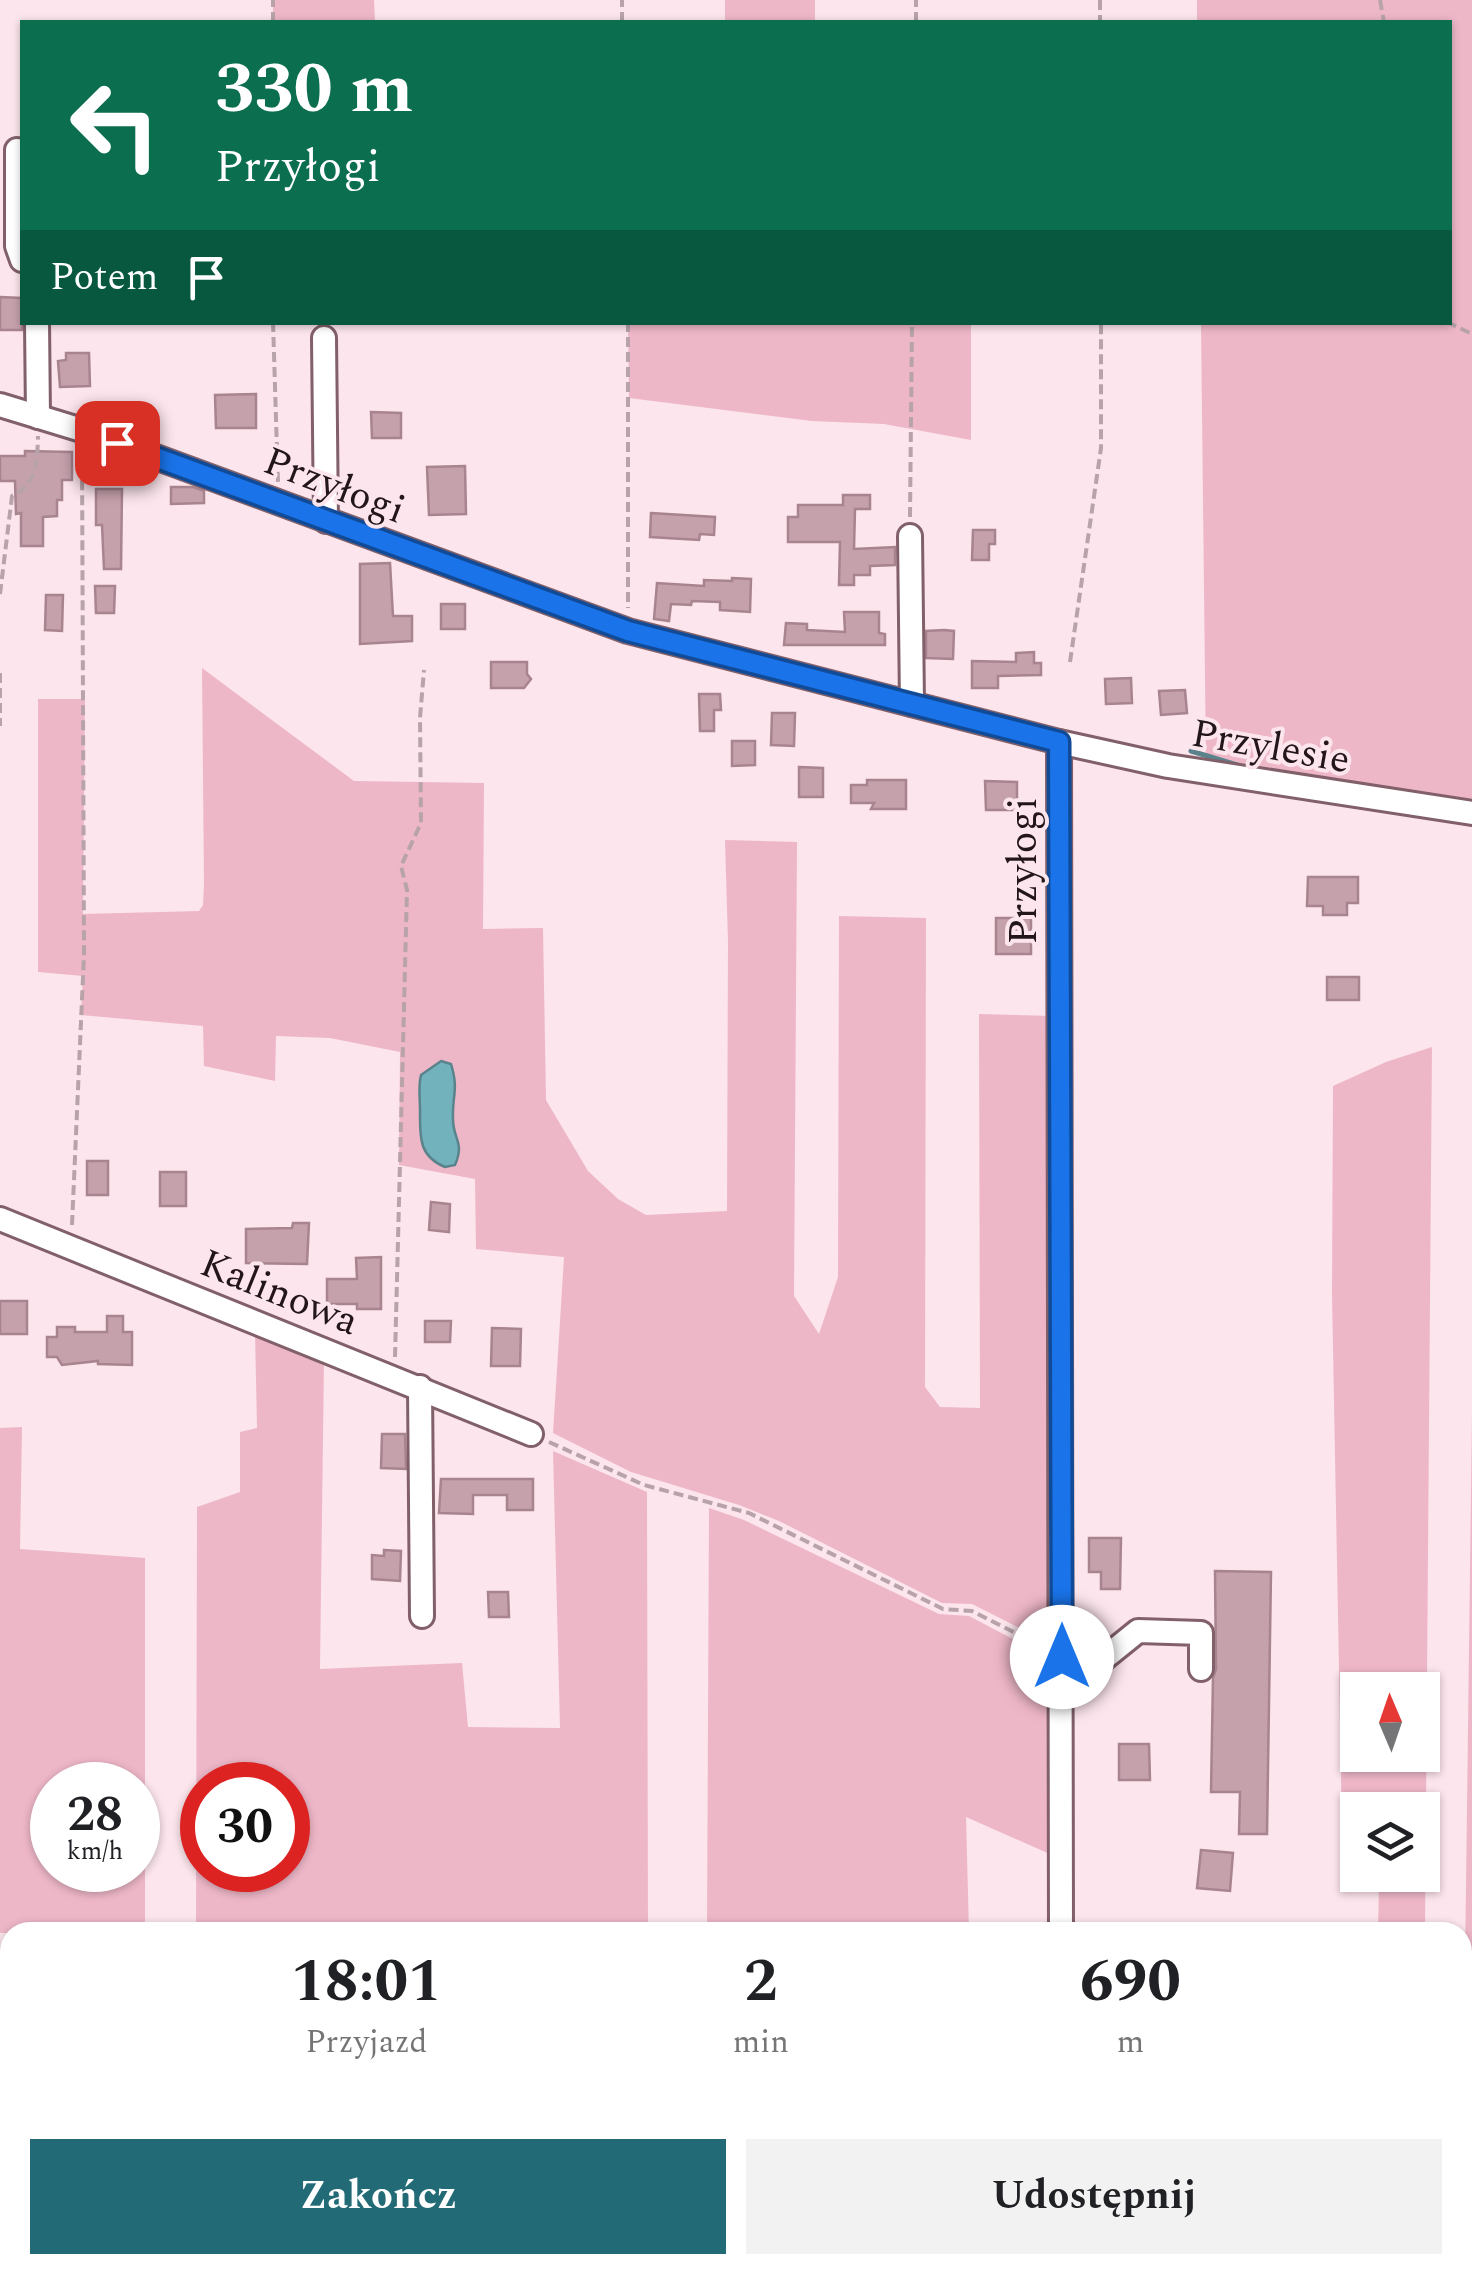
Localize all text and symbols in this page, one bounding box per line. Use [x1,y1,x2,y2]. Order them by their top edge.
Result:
text: 330 m [215,37,413,143]
icon: left [50,60,180,190]
text: Przyłogi [215,133,381,202]
text: Potem [50,249,159,307]
icon: arrive [179,250,234,305]
pin [75,401,160,486]
icon: arrive [90,416,145,471]
street label: Przyłogi [254,431,414,541]
street label: Przylesie [1187,704,1355,791]
street label: Przyłogi [994,797,1055,945]
street label: Kalinowa [191,1234,368,1353]
position arrow [1010,1605,1114,1709]
north arrow [1340,1672,1440,1772]
map controls [1340,1672,1440,1892]
speed limit sign: 30 [180,1762,310,1892]
text: 28 [67,1777,123,1853]
button: layers [1340,1792,1440,1892]
text: km/h [67,1833,123,1871]
text: 18:01 [291,1936,442,2028]
text: 2 [744,1936,778,2028]
text: 690 [1080,1936,1181,2028]
text: Przyjazd [305,2018,427,2067]
text: min [733,2018,789,2067]
text: m [1117,2018,1144,2067]
button: Zakończ [30,2139,726,2254]
button: Udostępnij [746,2139,1442,2254]

